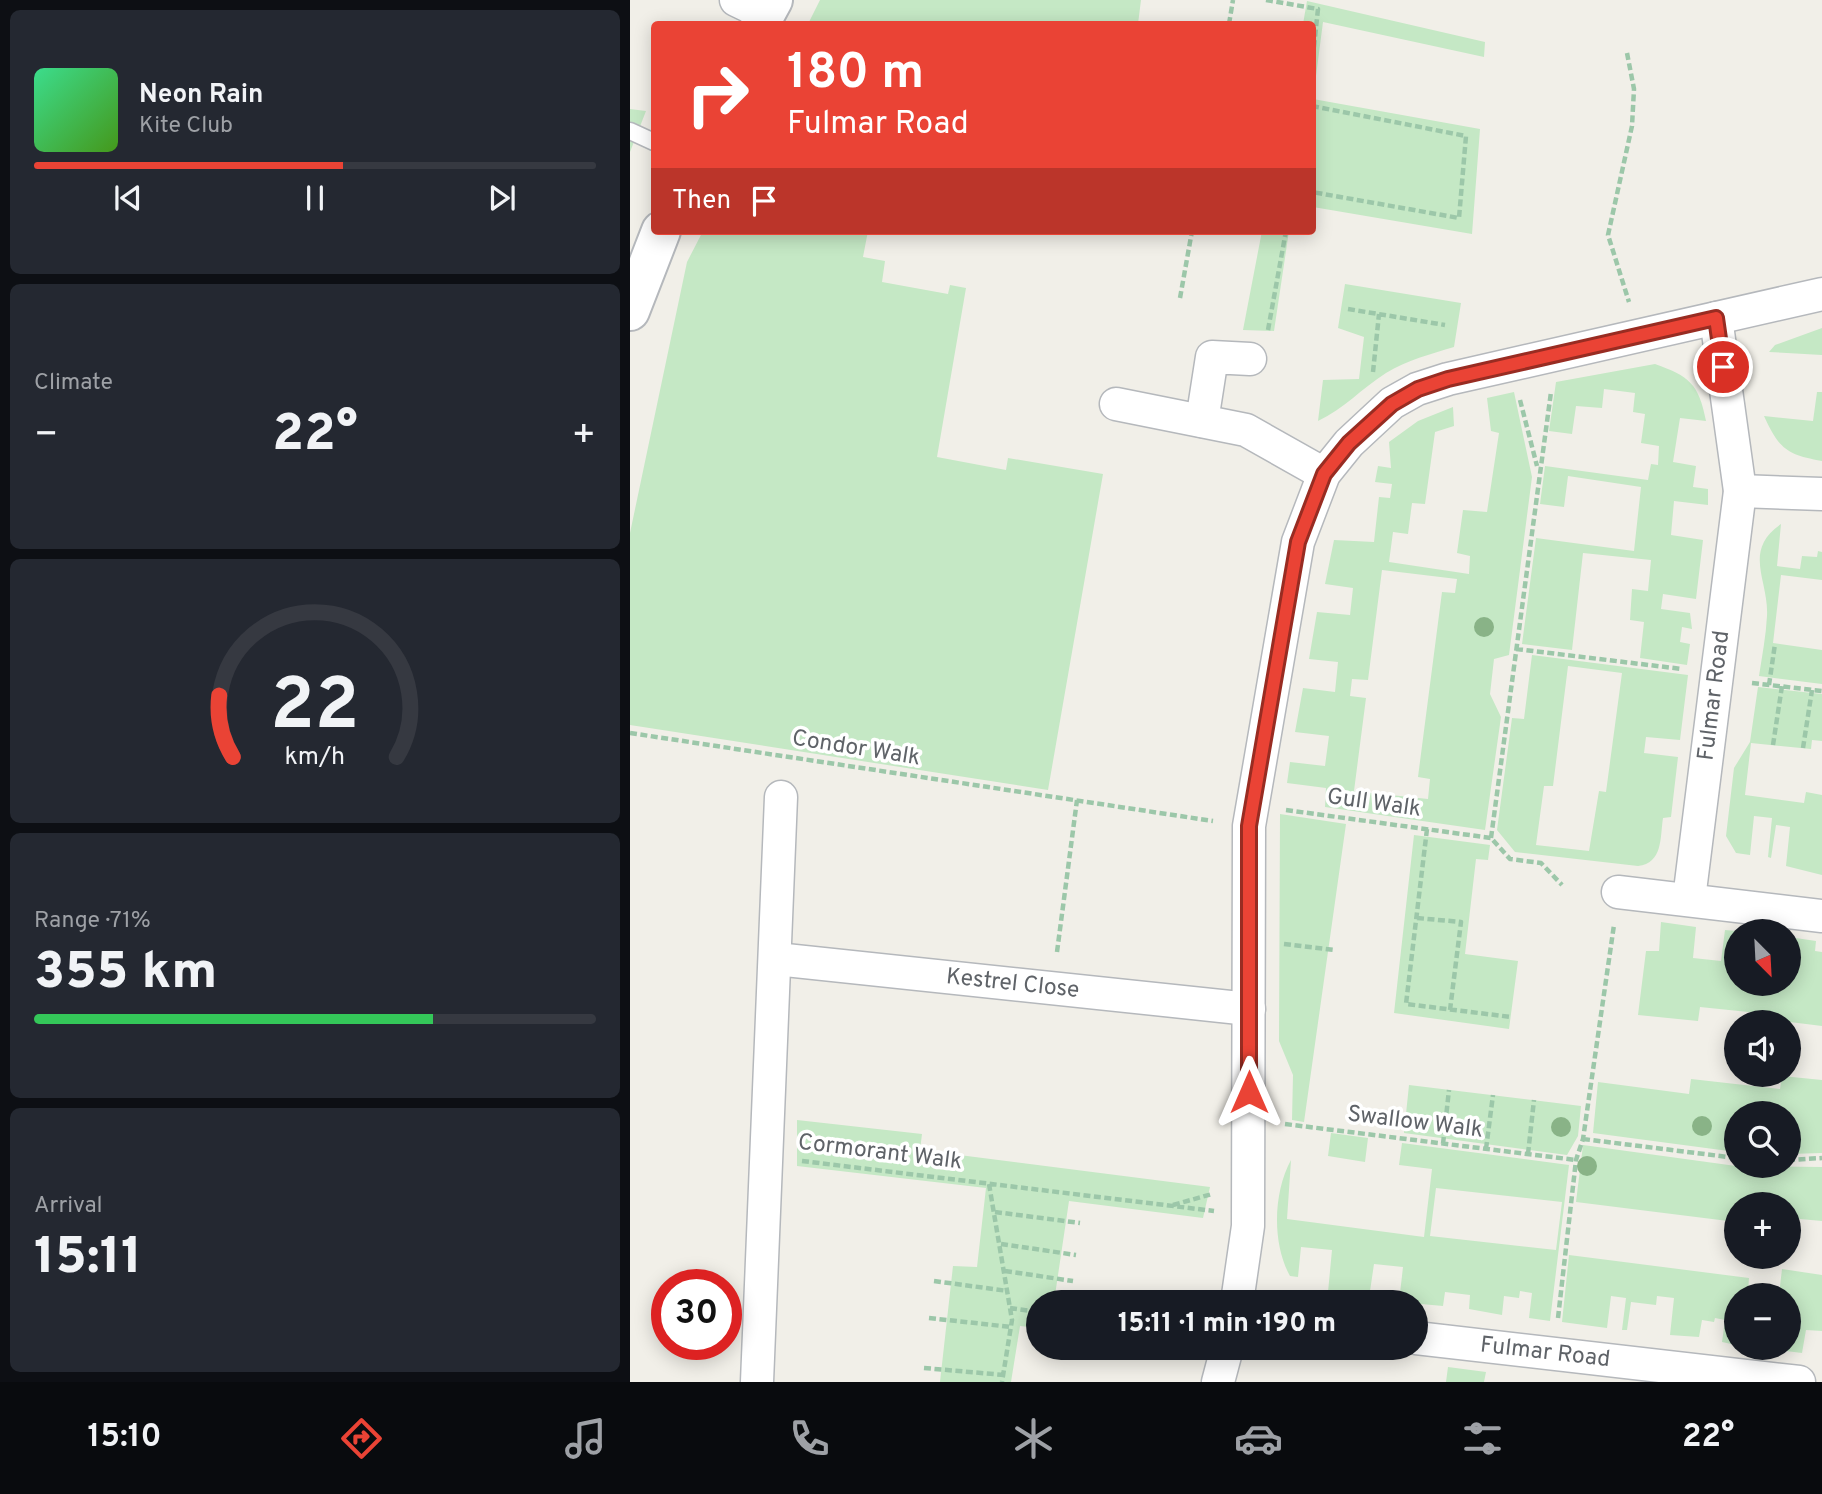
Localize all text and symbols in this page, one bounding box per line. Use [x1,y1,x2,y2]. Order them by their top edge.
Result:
text: 180 m [787,44,924,106]
icon: right [672,49,763,140]
text: Neon Rain [139,79,264,112]
text: Fulmar Road [787,105,969,145]
text: Kite Club [139,112,233,141]
icon: previous [109,179,147,217]
icon: pause [296,179,334,217]
icon: next [483,179,521,217]
icon: arrive [745,182,783,220]
text: Then [672,185,731,218]
pin [1693,337,1753,397]
icon: arrive [1704,348,1742,386]
text: Climate [34,369,113,398]
text: 22° [272,403,358,469]
text: − [34,412,59,461]
text: + [571,412,596,461]
street label: Fulmar Road [1692,629,1737,762]
text: 22 [270,663,360,755]
street label: Condor Walk [790,725,922,773]
text: km/h [285,742,345,774]
street label: Gull Walk [1325,783,1423,825]
text: Range · 71% [34,907,151,936]
north arrow [1724,919,1801,996]
map controls [1724,919,1801,1360]
text: 355 km [34,941,217,1007]
street label: Kestrel Close [945,963,1081,1005]
button: sound [1724,1010,1801,1087]
position arrow [1212,1055,1286,1129]
street label: Swallow Walk [1346,1100,1484,1146]
button: search [1724,1101,1801,1178]
street label: Cormorant Walk [796,1129,964,1177]
text: Arrival [34,1192,103,1221]
button: + [1724,1192,1801,1269]
text: 15:11 [34,1226,142,1292]
speed limit sign: 30 [651,1269,742,1360]
button: − [1724,1283,1801,1360]
text: 15:11 · 1 min · 190 m [1118,1308,1336,1341]
street label: Fulmar Road [1479,1331,1612,1375]
icon: directions [337,1414,386,1463]
icon: music [561,1414,610,1463]
icon: phone [785,1414,834,1463]
icon: climate [1009,1414,1058,1463]
icon: car [1234,1414,1283,1463]
icon: filters [1458,1414,1507,1463]
text: 15:10 [88,1418,162,1458]
text: 22° [1682,1418,1734,1458]

